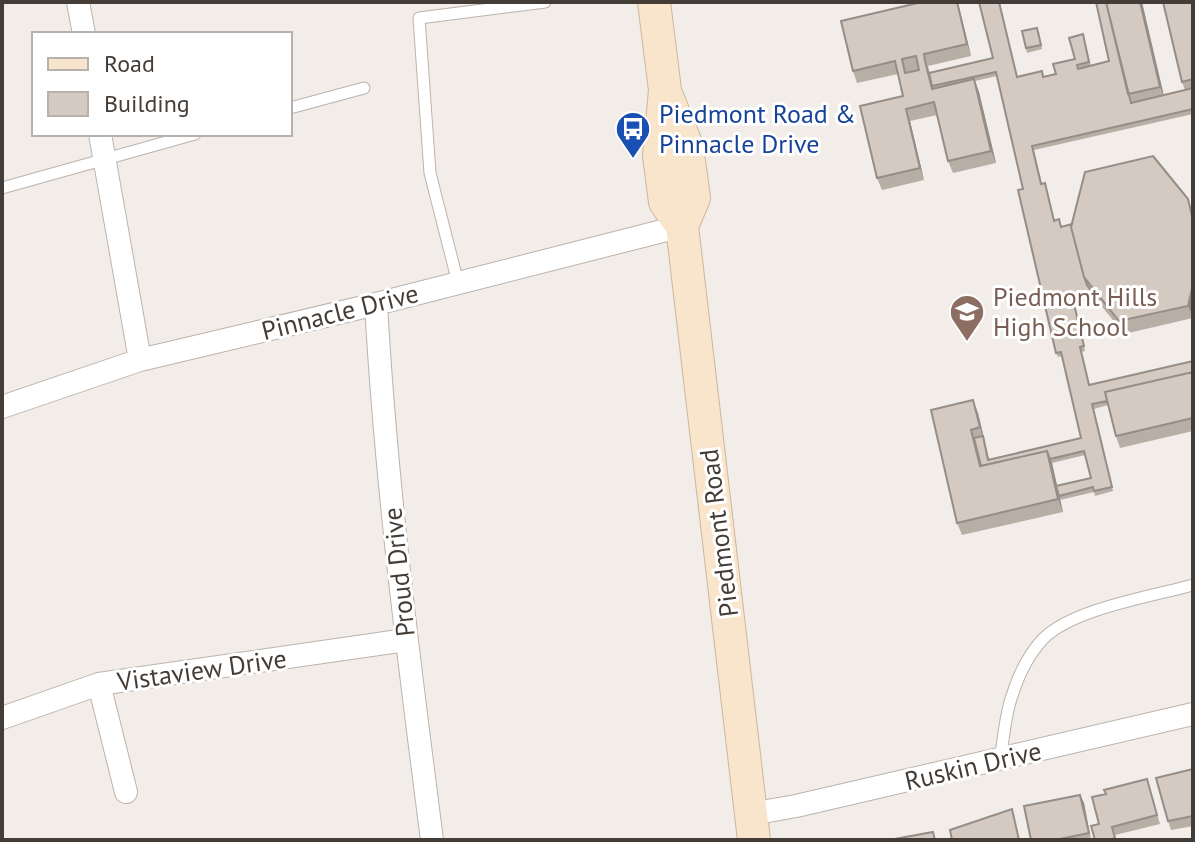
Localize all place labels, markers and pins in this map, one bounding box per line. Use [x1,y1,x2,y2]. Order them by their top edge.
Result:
place label: Piedmont Road & Pinnacle Drive [659,97,856,160]
bus stop icon: Piedmont Road & Pinnacle Drive [614,110,652,160]
place label: Piedmont Hills High School [993,280,1157,343]
school or university icon: Piedmont Hills High School [948,293,986,343]

